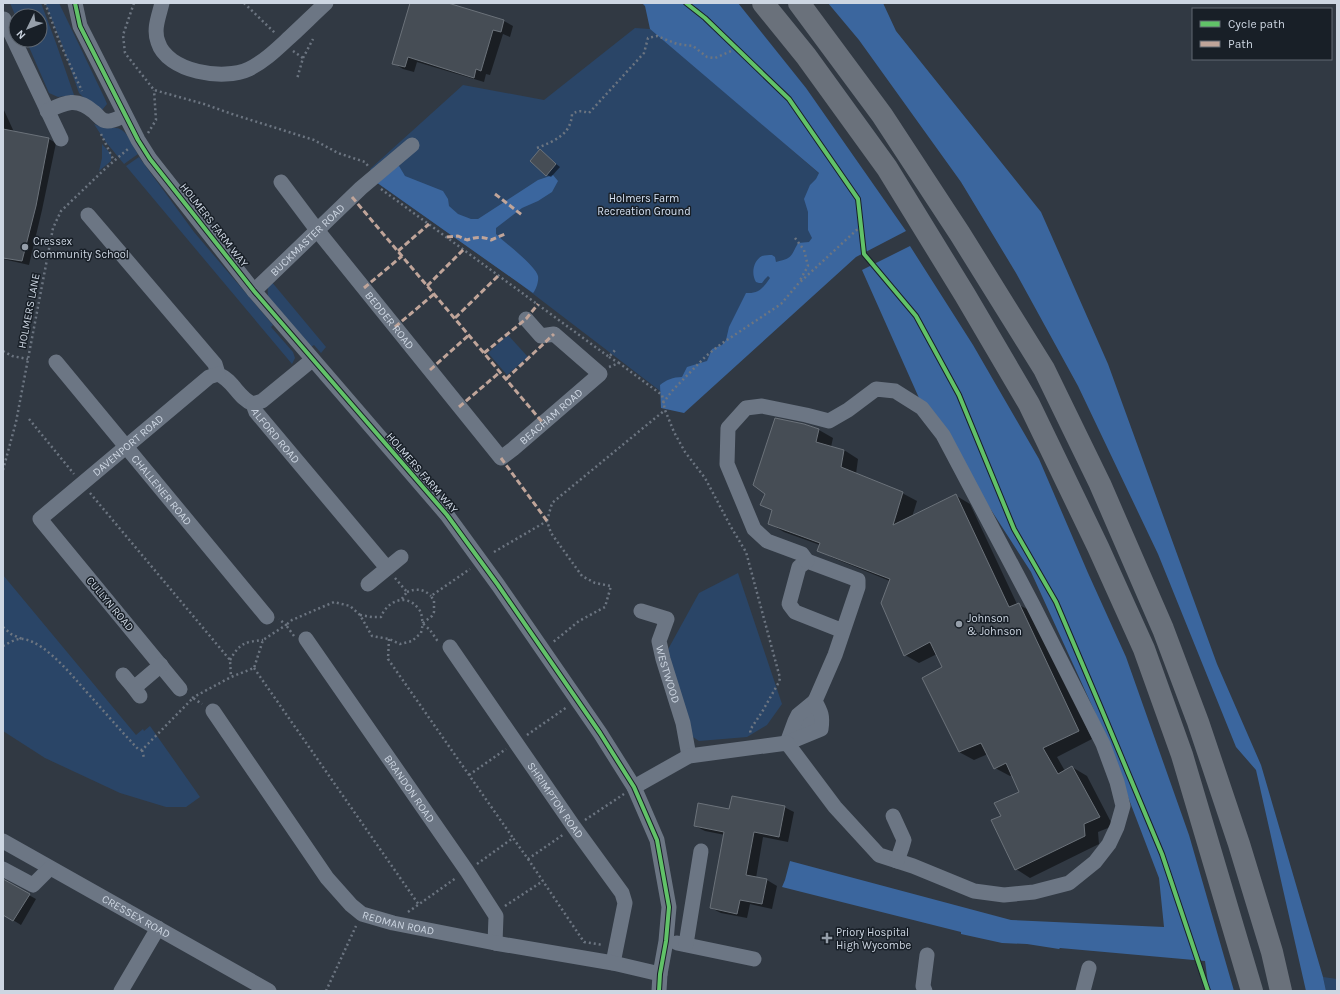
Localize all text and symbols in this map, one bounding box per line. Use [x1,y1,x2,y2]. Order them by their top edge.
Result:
north arrow [8,8,48,48]
legend [1192,8,1332,60]
text: Cycle path [1228,17,1285,31]
text: N [14,27,28,42]
text: Path [1228,37,1253,51]
street label: HOLMERS FARM WAY [177,181,251,269]
park label: Holmers Farm Recreation Ground [597,192,691,218]
street label: BUCKMASTER ROAD [267,201,347,278]
place label: Cressex Community School [33,235,129,261]
marker: Cressex Community School [20,242,30,252]
street label: HOLMERS LANE [15,272,43,350]
street label: BEDDER ROAD [363,289,417,352]
street label: BEACHAM ROAD [517,386,585,447]
street label: ALFORD ROAD [249,406,303,466]
street label: DAVENPORT ROAD [90,412,166,479]
street label: HOLMERS FARM WAY [383,430,461,516]
street label: CHALLENER ROAD [129,452,195,528]
street label: CULLYN ROAD [83,574,137,634]
place label: Johnson & Johnson [967,612,1022,638]
marker: Johnson & Johnson [954,619,964,629]
street label: WESTWOOD [654,644,683,705]
street label: BRANDON ROAD [382,752,438,825]
street label: SHRIMPTON ROAD [525,760,586,841]
street label: CRESSEX ROAD [100,892,173,941]
street label: REDMAN ROAD [361,908,435,937]
place label: Priory Hospital High Wycombe [836,926,912,952]
marker: Priory Hospital High Wycombe [821,932,833,944]

